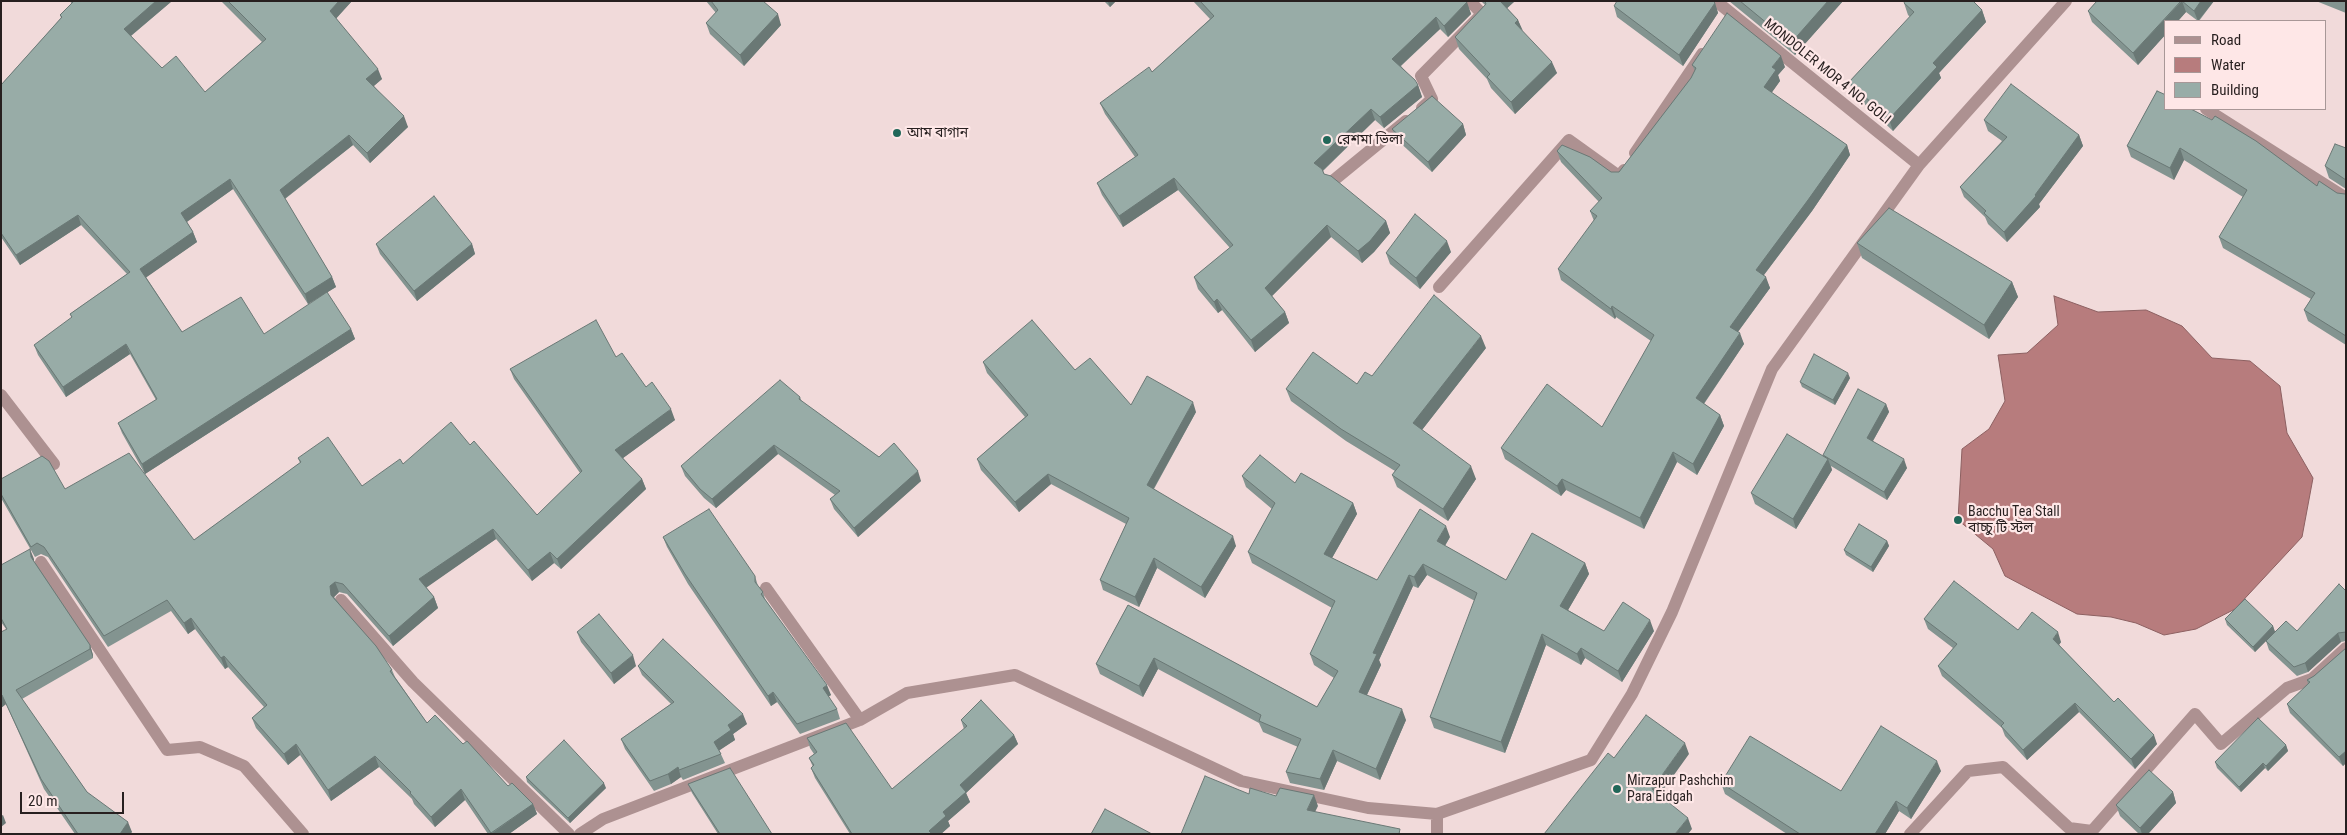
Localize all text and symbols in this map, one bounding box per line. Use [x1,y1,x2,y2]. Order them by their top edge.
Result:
street label: MONDOLER MOR 4 NO. GOLI [1760,16,1894,128]
legend [2164,20,2327,110]
text: Road [2211,31,2241,49]
text: Water [2211,56,2245,74]
text: Building [2211,81,2259,99]
place label: আম বাগান [907,125,968,141]
marker: আম বাগান [891,127,903,139]
place label: রেশমা ভিলা [1337,132,1403,148]
marker: রেশমা ভিলা [1321,134,1333,146]
place label: Bacchu Tea Stall বাচ্চু টি স্টল [1968,504,2060,536]
marker: Bacchu Tea Stall বাচ্চু টি স্টল [1952,514,1964,526]
place label: Mirzapur Pashchim Para Eidgah [1627,773,1734,806]
scale bar [22,782,126,814]
marker: Mirzapur Pashchim Para Eidgah [1611,783,1623,795]
text: 20 m [28,792,58,810]

